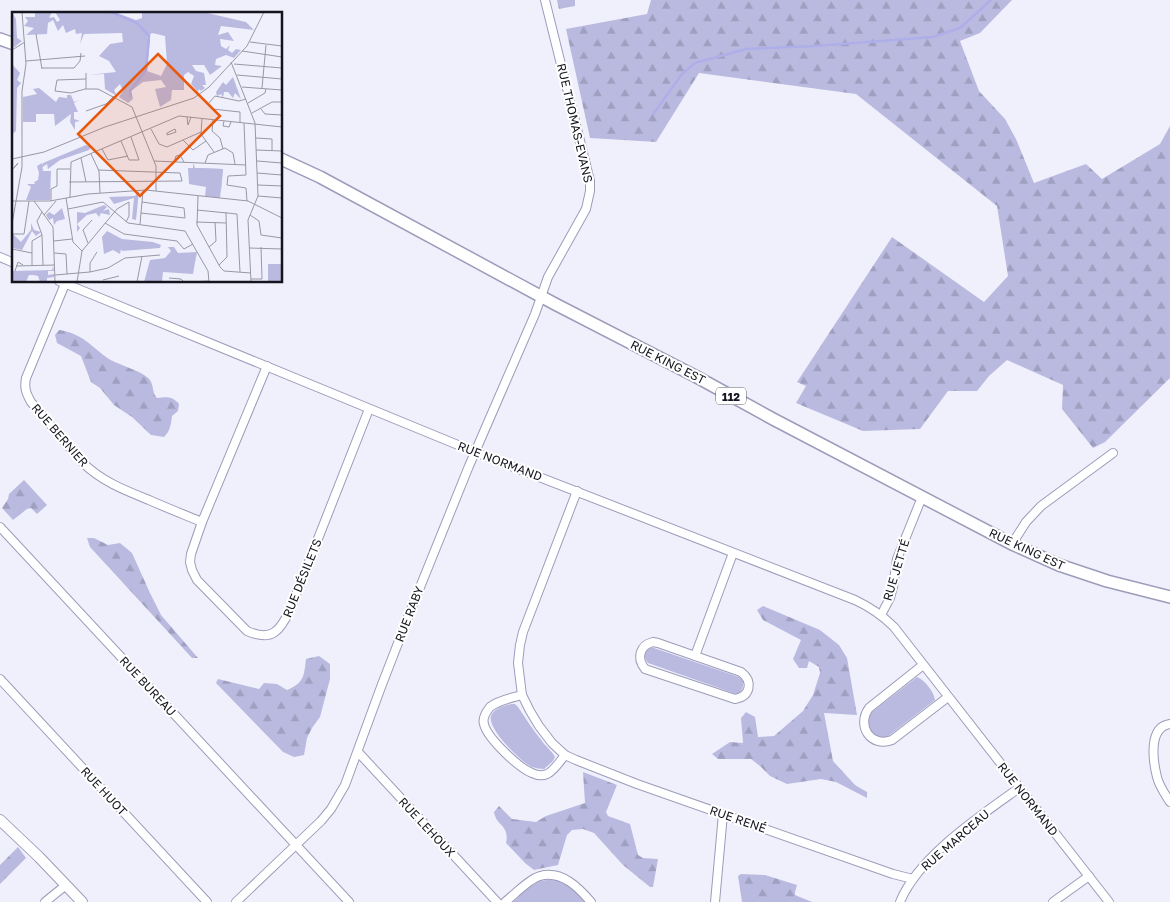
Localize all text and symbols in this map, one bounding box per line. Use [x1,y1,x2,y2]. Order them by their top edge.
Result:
inset map [12,12,282,282]
street label: RUE THOMAS-EVANS [554,62,596,185]
street label: RUE KING EST [628,337,708,388]
road number: 112 [716,388,746,404]
street label: RUE BERNIER [28,400,92,470]
street label: RUE NORMAND [456,438,544,484]
street label: RUE KING EST [987,525,1068,573]
street label: RUE DÉSILETS [279,536,325,620]
street label: RUE JETTÉ [879,537,913,603]
street label: RUE RABY [392,584,427,644]
street label: RUE BUREAU [117,653,179,719]
street label: RUE NORMAND [995,759,1061,839]
street label: RUE HUOT [78,764,131,819]
street label: RUE LEHOUX [396,794,458,860]
street label: RUE RENÉ [708,802,768,836]
street label: RUE MARCEAU [918,806,992,874]

